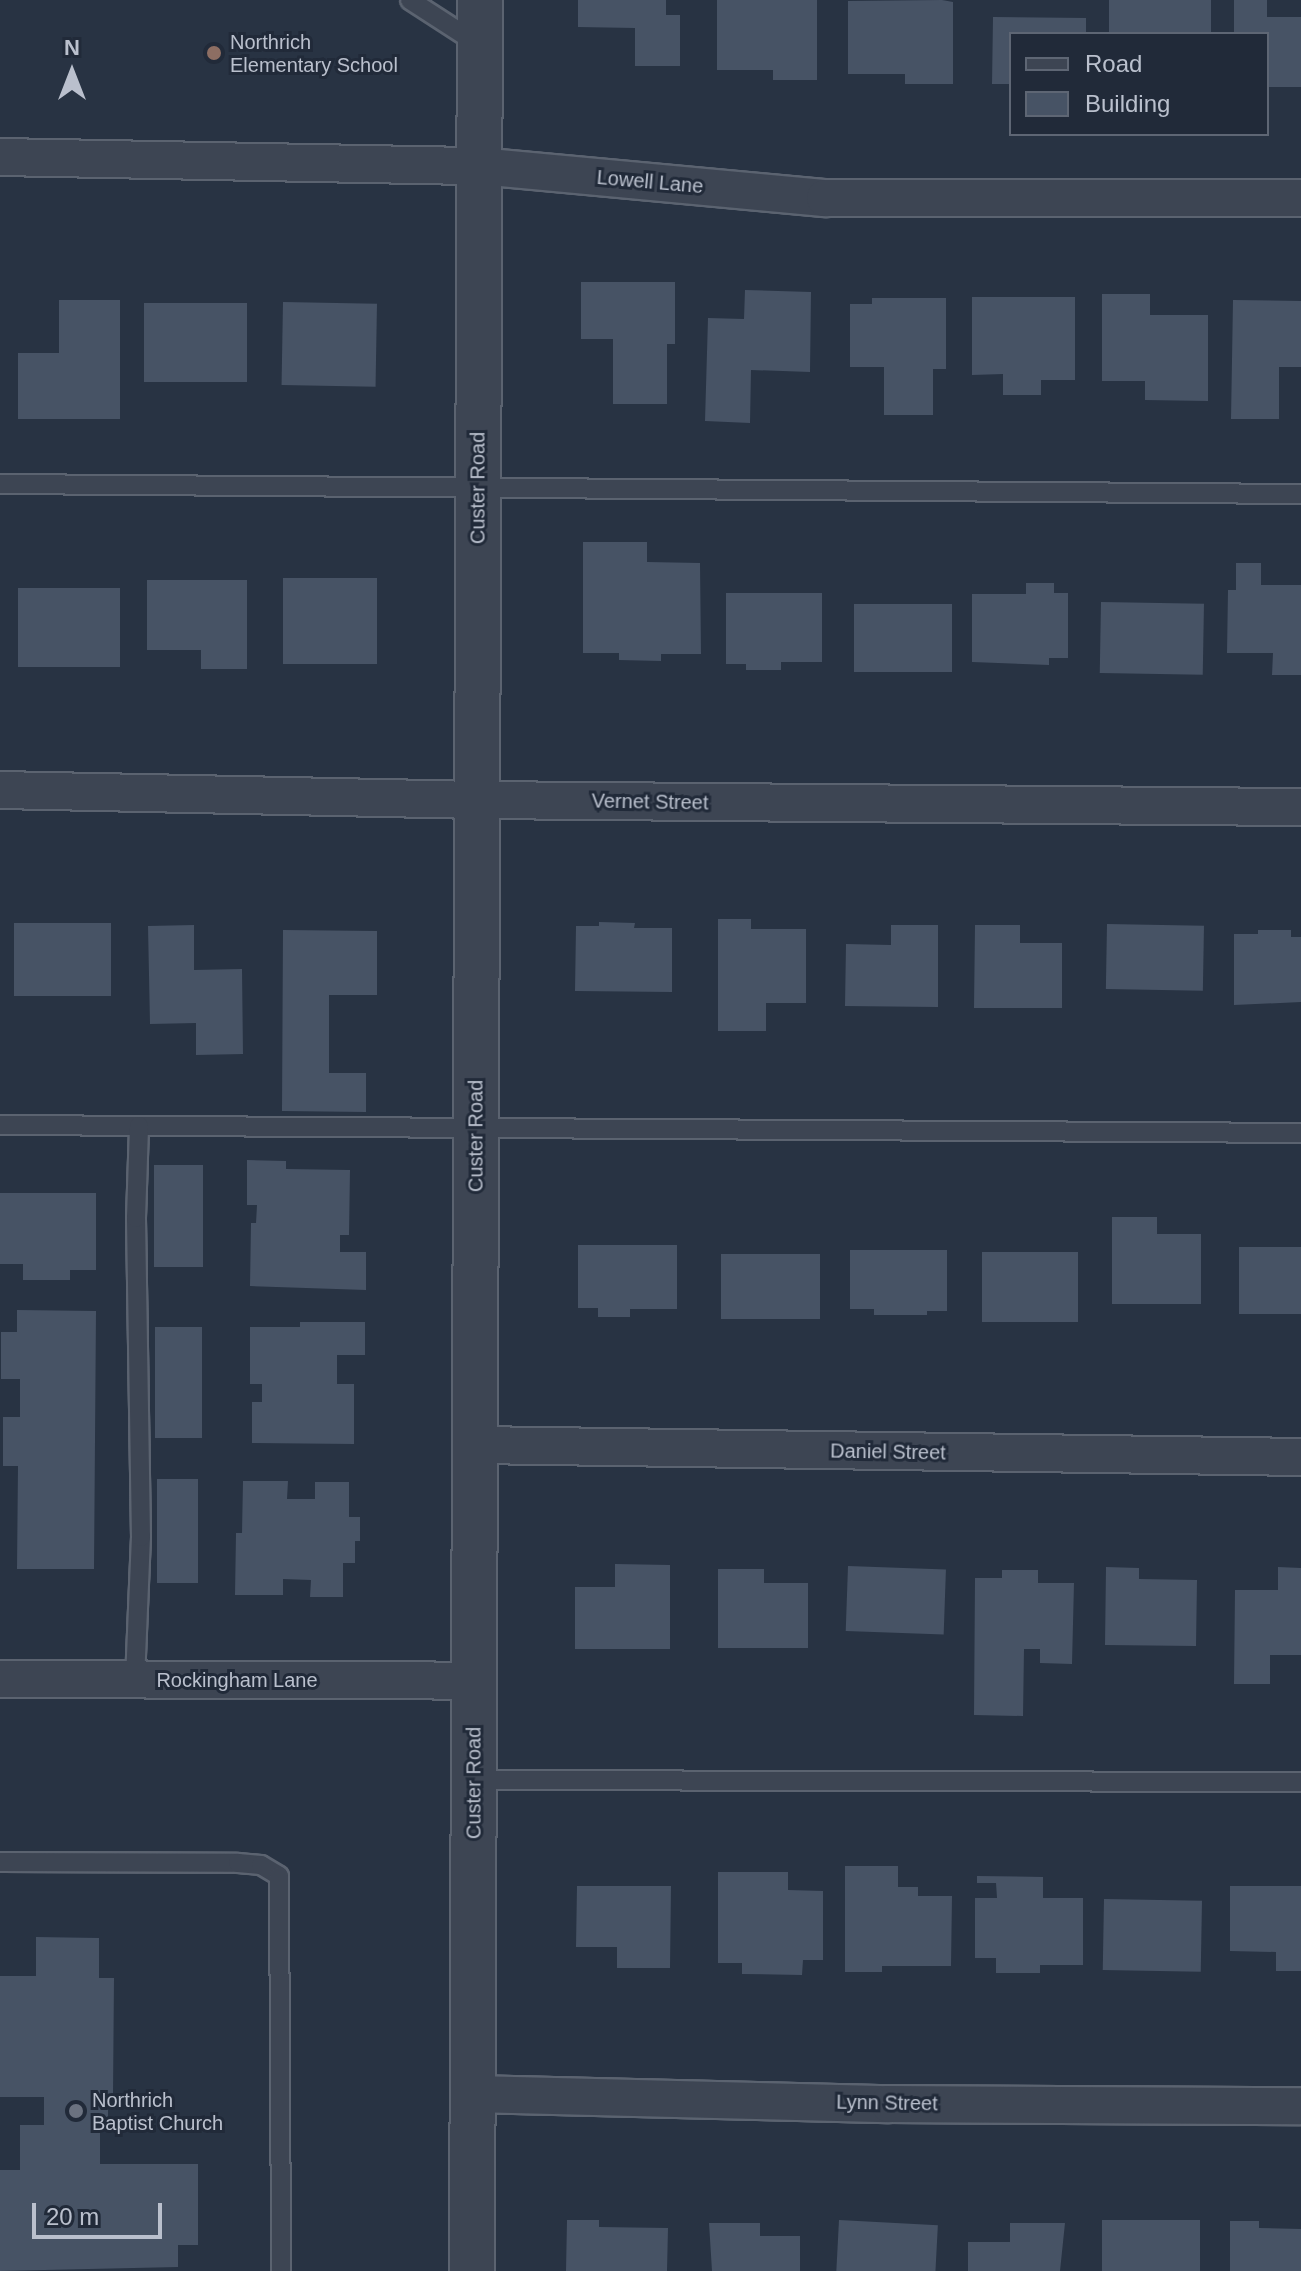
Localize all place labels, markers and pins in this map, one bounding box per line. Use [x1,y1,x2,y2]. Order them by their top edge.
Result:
place label: Northrich Elementary School [230,30,398,77]
marker: Northrich Elementary School [205,44,223,62]
place label: Northrich Baptist Church [92,2088,223,2135]
marker: Northrich Baptist Church [67,2102,85,2120]

